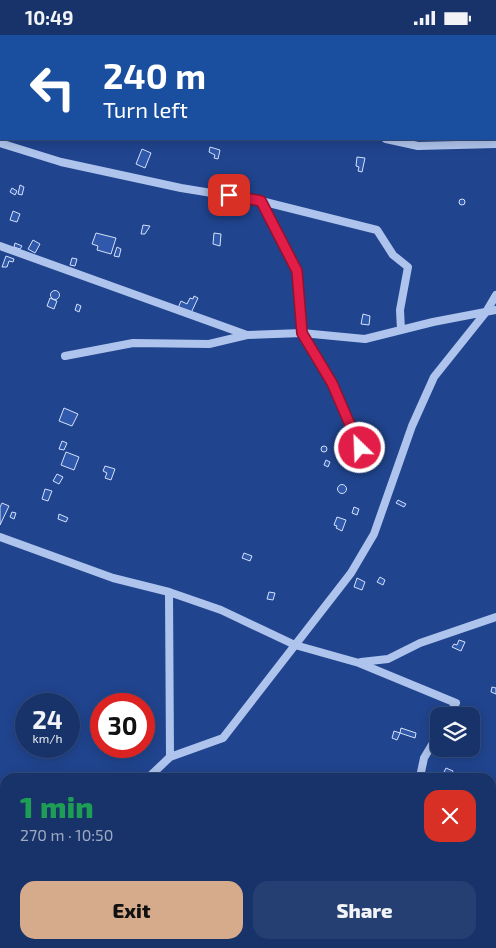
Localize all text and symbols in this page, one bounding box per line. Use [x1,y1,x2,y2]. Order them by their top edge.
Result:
text: 10:49 [25,6,73,29]
text: 240 m [103,54,206,96]
icon: left [20,55,85,120]
text: Turn left [103,96,188,122]
pin [208,174,250,216]
icon: arrive [215,181,243,209]
position arrow [333,421,385,473]
speed limit sign: 30 [90,693,155,758]
text: 24 [32,704,63,734]
map controls [430,707,480,757]
button: layers [430,707,480,757]
text: km/h [33,731,62,745]
text: 1 min [20,788,94,824]
button: close [424,790,476,842]
text: 270 m · 10:50 [20,825,113,844]
button: Exit [20,881,243,939]
button: Share [253,881,476,939]

